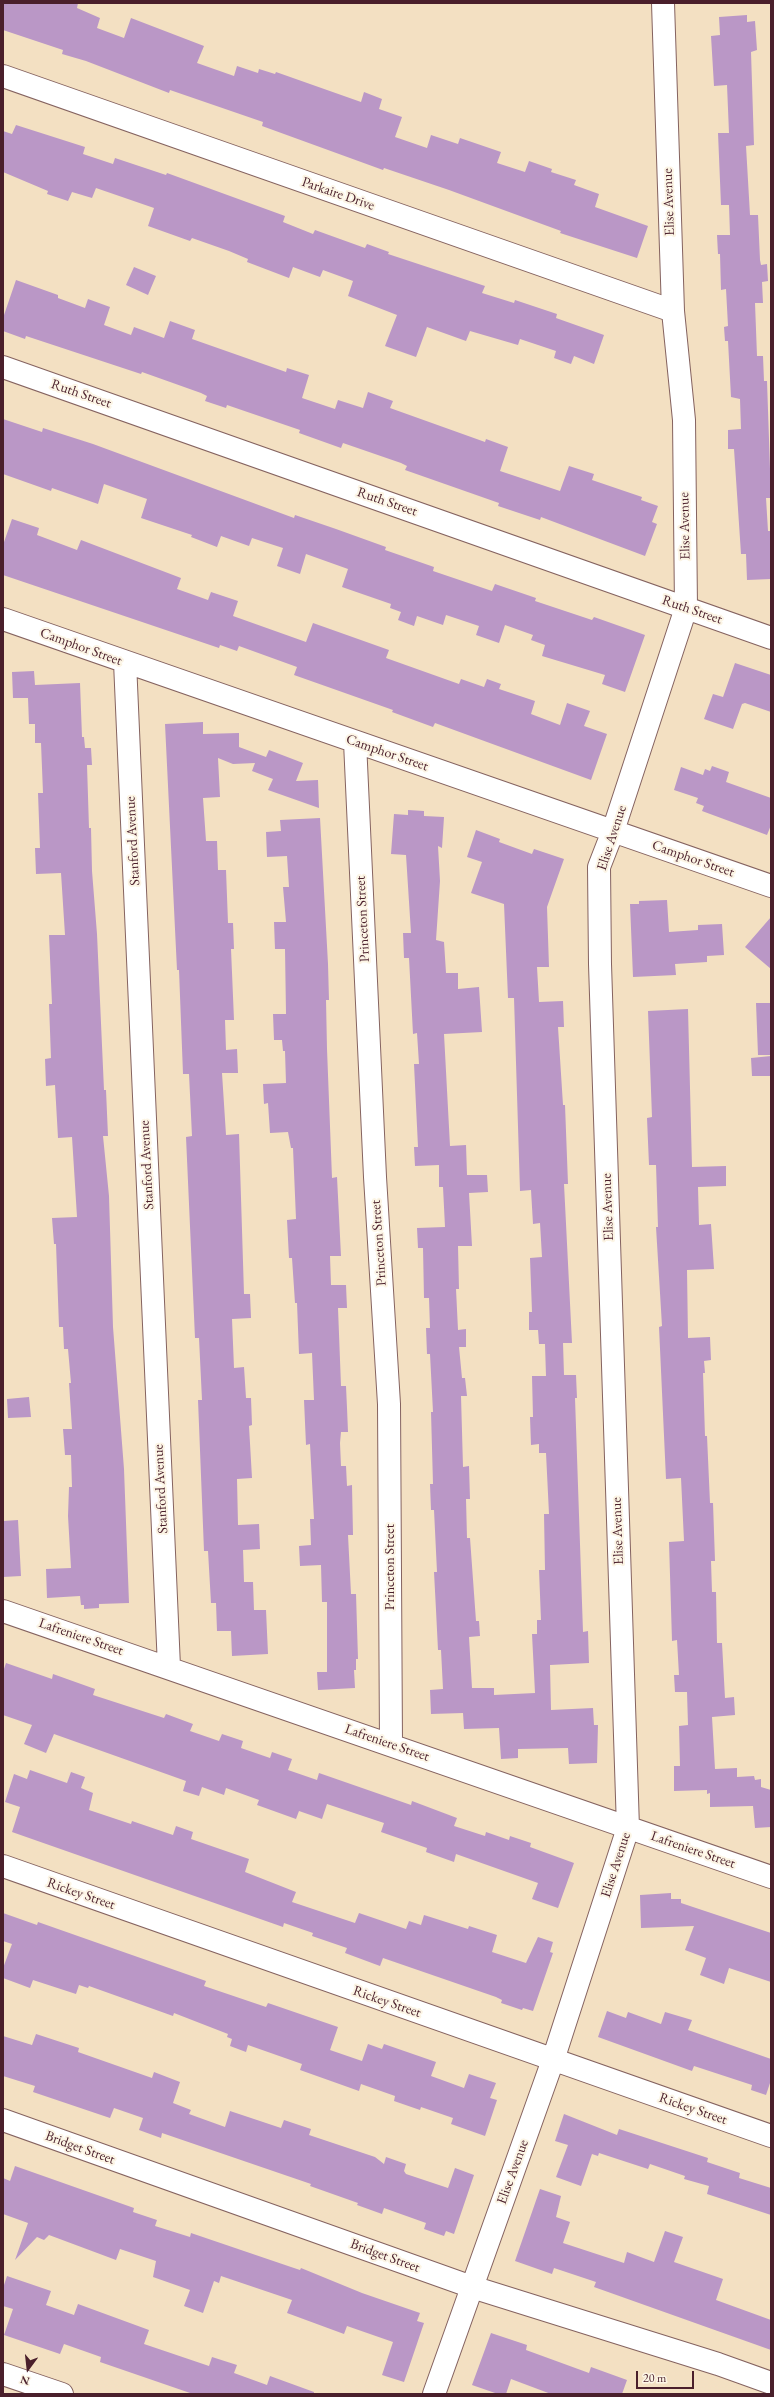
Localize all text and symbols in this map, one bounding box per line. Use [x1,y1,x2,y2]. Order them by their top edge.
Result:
street label: Elise Avenue [659,168,679,236]
street label: Parkaire Drive [299,174,377,214]
street label: Ruth Street [49,376,113,412]
street label: Ruth Street [355,484,419,520]
street label: Elise Avenue [676,492,694,560]
street label: Ruth Street [660,592,724,628]
street label: Camphor Street [38,624,124,670]
street label: Camphor Street [344,731,430,775]
street label: Stanford Avenue [122,796,144,886]
street label: Elise Avenue [594,803,630,873]
street label: Camphor Street [650,837,736,881]
street label: Princeton Street [352,875,374,963]
street label: Stanford Avenue [136,1120,158,1210]
street label: Elise Avenue [598,1173,618,1241]
street label: Princeton Street [368,1199,390,1287]
street label: Stanford Avenue [150,1444,172,1534]
street label: Elise Avenue [608,1497,628,1565]
street label: Princeton Street [382,1524,398,1610]
street label: Lafreniere Street [37,1615,125,1659]
street label: Lafreniere Street [343,1721,431,1765]
street label: Lafreniere Street [649,1828,737,1872]
street label: Elise Avenue [598,1830,634,1900]
street label: Rickey Street [45,1875,117,1913]
street label: Rickey Street [351,1983,423,2021]
street label: Rickey Street [657,2090,729,2128]
street label: Bridget Street [43,2128,117,2168]
street label: Elise Avenue [494,2137,532,2207]
street label: Bridget Street [348,2236,422,2276]
north arrow [8,2349,48,2389]
scale bar [638,2363,696,2389]
text: 20 m [643,2370,666,2386]
text: N [19,2373,31,2389]

